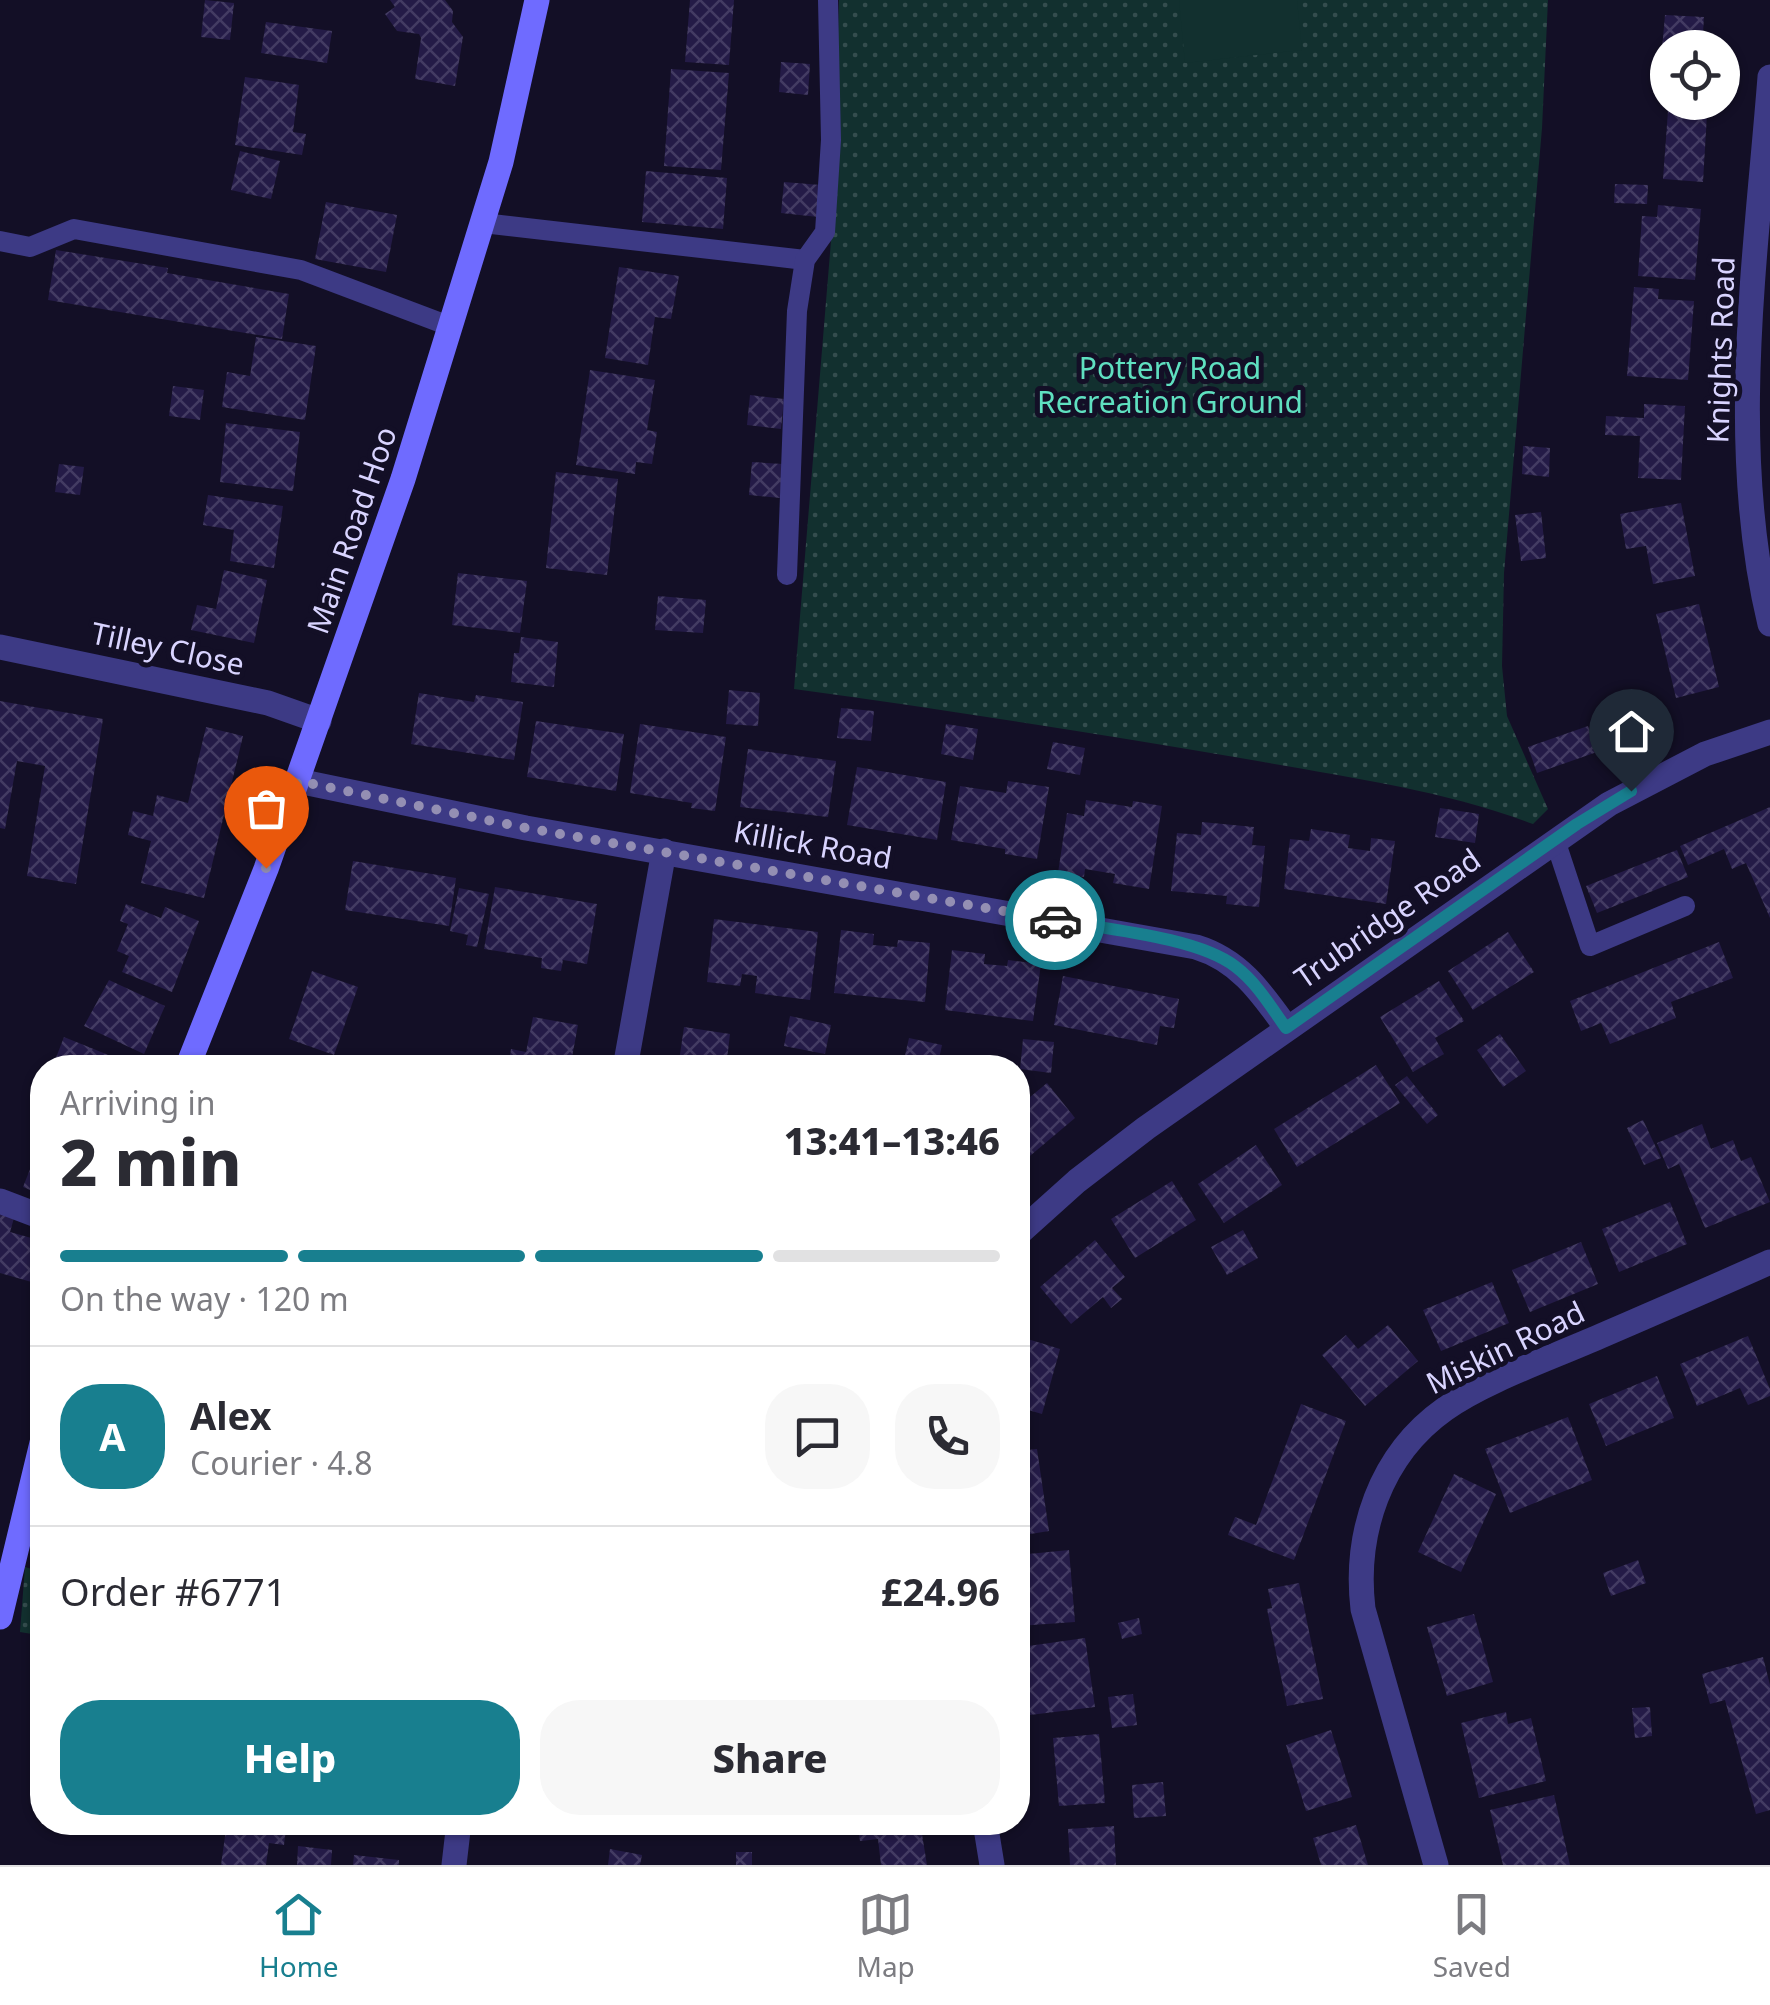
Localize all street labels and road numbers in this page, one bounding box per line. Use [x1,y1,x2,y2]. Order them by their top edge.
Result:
street label: Knights Road [1696,256,1744,444]
street label: Main Road Hoo [296,421,406,639]
street label: Tilley Close [88,612,248,684]
street label: Killick Road [731,810,895,878]
street label: Trubridge Road [1286,839,1488,997]
street label: Miskin Road [1419,1291,1591,1403]

